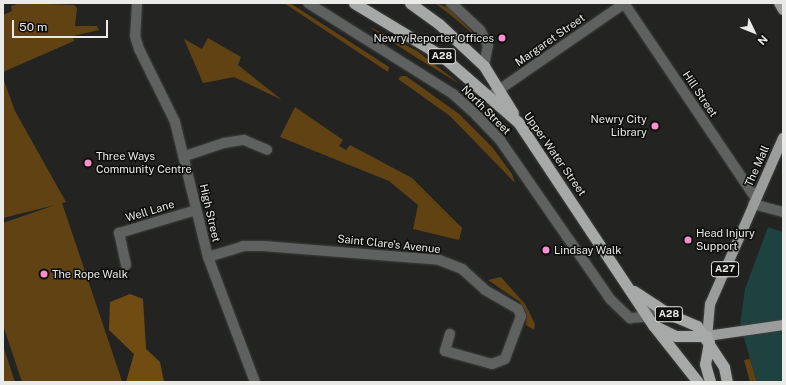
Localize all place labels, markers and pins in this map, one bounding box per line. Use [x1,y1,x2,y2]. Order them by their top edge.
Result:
place label: Newry Reporter Offices [373,31,494,45]
marker: Newry Reporter Offices [497,33,507,43]
place label: Newry City Library [591,113,647,139]
marker: Newry City Library [650,121,660,131]
place label: Three Ways Community Centre [96,150,192,176]
marker: Three Ways Community Centre [83,158,93,168]
place label: Head Injury Support [696,227,755,253]
marker: Head Injury Support [683,235,693,245]
place label: Lindsay Walk [554,243,622,257]
marker: Lindsay Walk [541,245,551,255]
place label: The Rope Walk [52,267,128,281]
marker: The Rope Walk [39,269,49,279]

